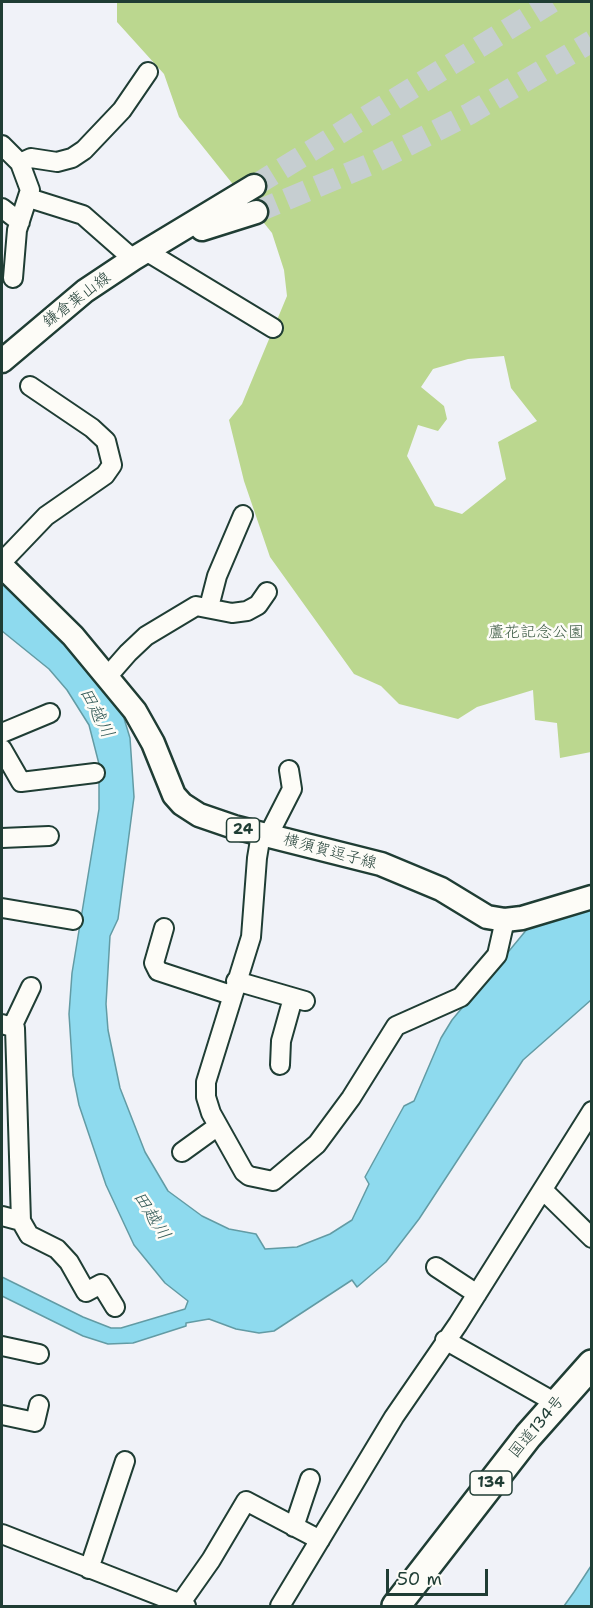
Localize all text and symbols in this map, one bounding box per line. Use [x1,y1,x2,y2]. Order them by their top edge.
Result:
street label: 鎌倉葉山線 [39,268,115,332]
park label: 蘆花記念公園 [488,623,584,643]
water label: 田越川 [74,684,118,742]
road number: 24 [226,818,260,842]
street label: 横須賀逗子線 [281,830,379,874]
water label: 田越川 [128,1187,174,1245]
street label: 国道134号 [505,1392,569,1462]
road number: 134 [470,1471,512,1495]
scale bar [389,1557,491,1595]
text: 50 m [397,1567,442,1591]

